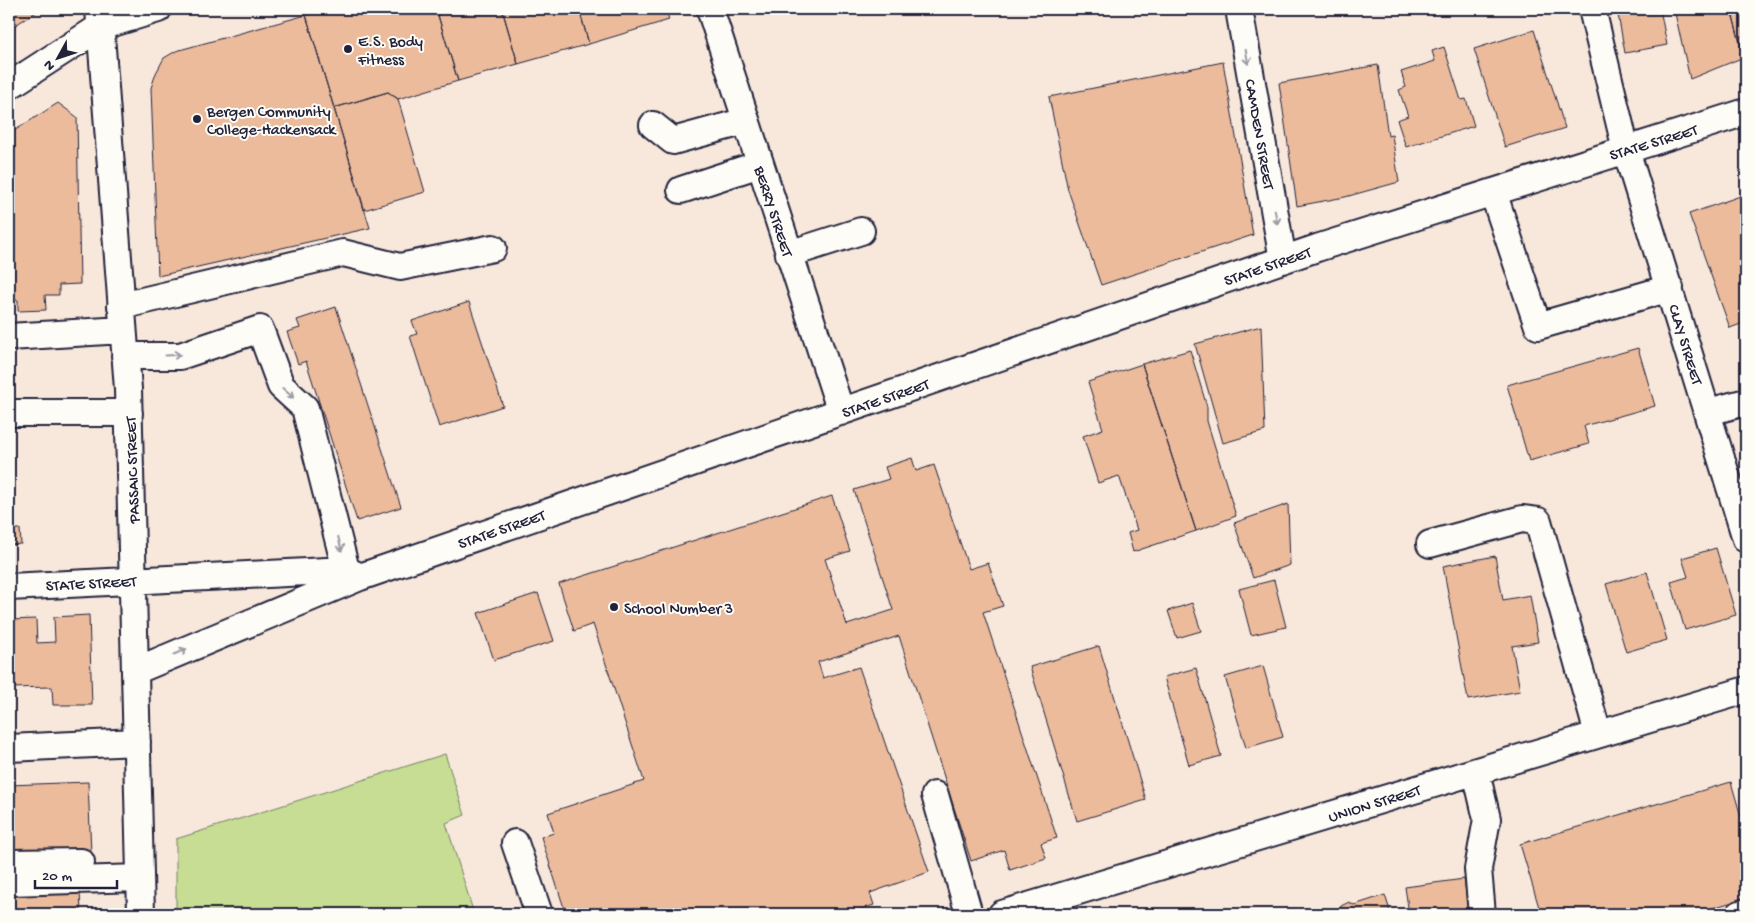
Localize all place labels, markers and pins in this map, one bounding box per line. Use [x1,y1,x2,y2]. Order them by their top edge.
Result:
place label: E.S. Body Fitness [357,34,423,71]
marker: E.S. Body Fitness [342,43,354,55]
place label: Bergen Community College-Hackensack [206,104,337,141]
marker: Bergen Community College-Hackensack [191,113,203,125]
marker: School Number 3 [608,601,620,613]
place label: School Number 3 [624,601,733,620]

